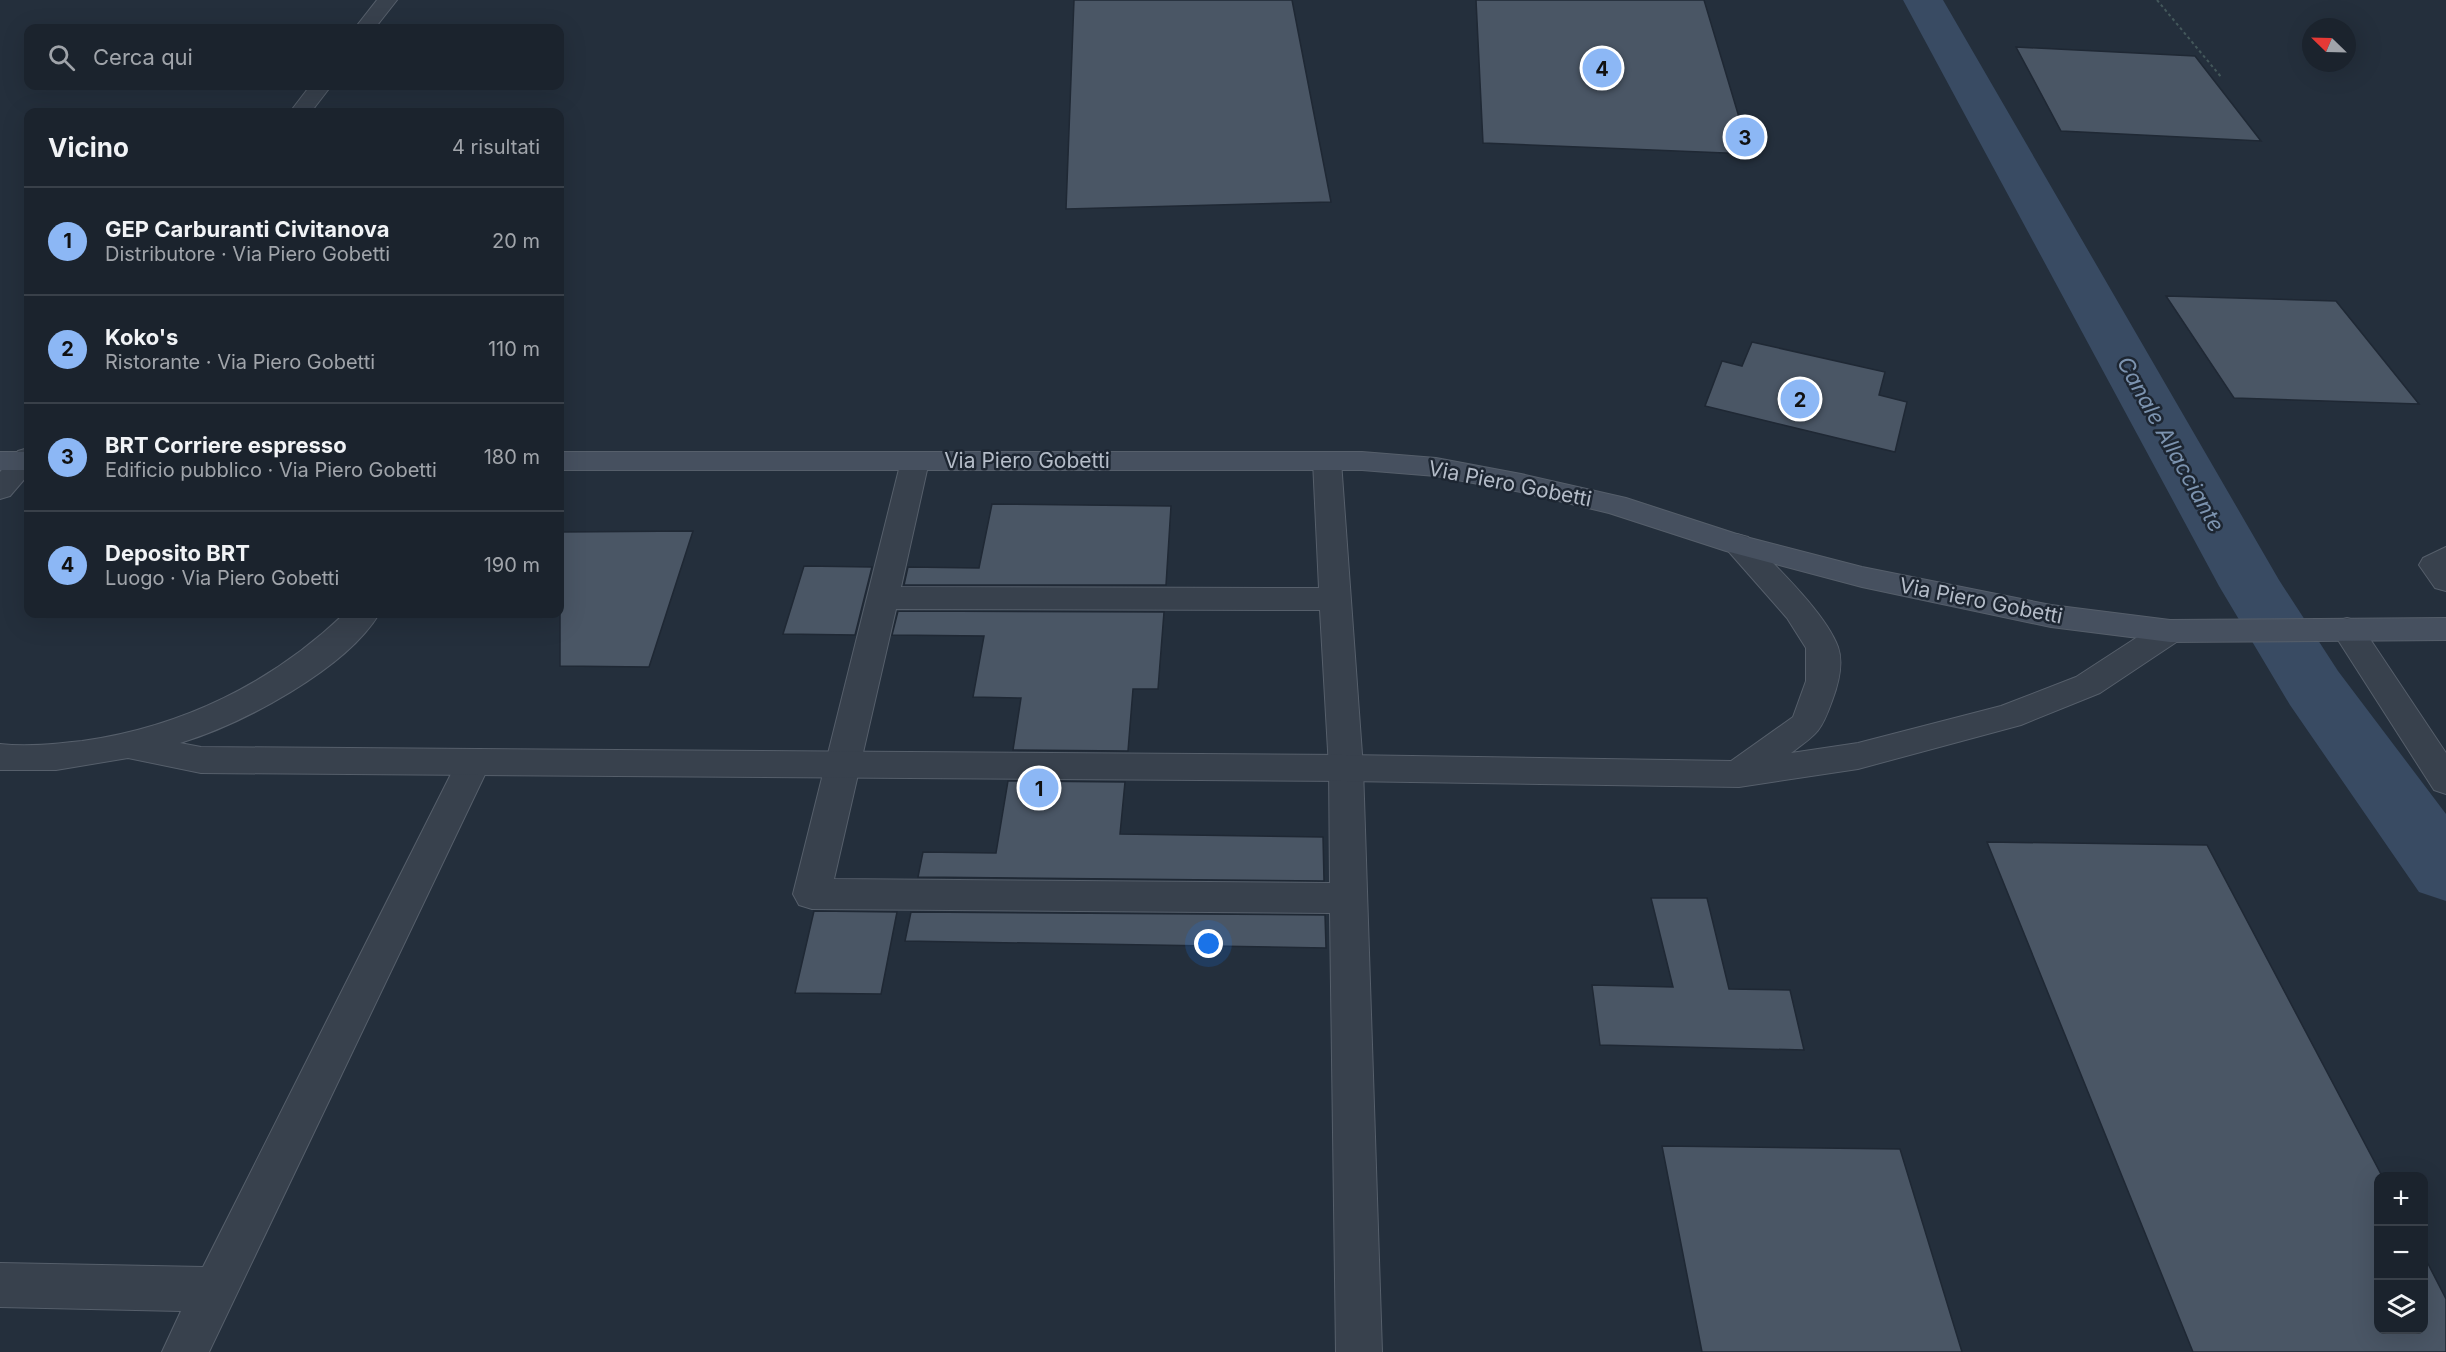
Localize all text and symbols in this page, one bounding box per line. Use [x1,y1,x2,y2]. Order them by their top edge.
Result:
north arrow [2302,18,2356,72]
search box [24,24,564,90]
icon: search [45,41,78,74]
text: Cerca qui [93,44,193,70]
pin: 4 [1582,46,1622,90]
pin: 3 [1726,114,1764,160]
text: Vicino [48,132,129,163]
text: 4 risultati [452,135,540,159]
text: GEP Carburanti Civitanova [105,216,389,242]
text: 1 [63,229,72,253]
text: 20 m [492,229,540,253]
text: Distributore · Via Piero Gobetti [105,242,390,266]
text: Koko's [105,324,178,350]
text: 2 [61,337,74,361]
text: 110 m [488,337,540,361]
text: Ristorante · Via Piero Gobetti [105,350,375,374]
water label: Canale Allacciante [2112,352,2230,536]
pin: 2 [1780,376,1820,422]
text: BRT Corriere espresso [105,432,347,458]
text: 3 [61,445,74,469]
text: 180 m [484,445,540,469]
street label: Via Piero Gobetti [944,448,1110,473]
street label: Via Piero Gobetti [1426,455,1594,512]
text: Edificio pubblico · Via Piero Gobetti [105,458,437,482]
text: Deposito BRT [105,540,250,566]
text: 4 [61,553,74,577]
text: 190 m [484,553,540,577]
text: Luogo · Via Piero Gobetti [105,566,339,590]
street label: Via Piero Gobetti [1897,572,2065,629]
pin: 1 [1020,766,1058,810]
your location [1194,929,1223,958]
map controls [2374,1172,2428,1334]
button: + [2374,1172,2428,1226]
button: − [2374,1226,2428,1280]
button: layers [2374,1280,2428,1334]

